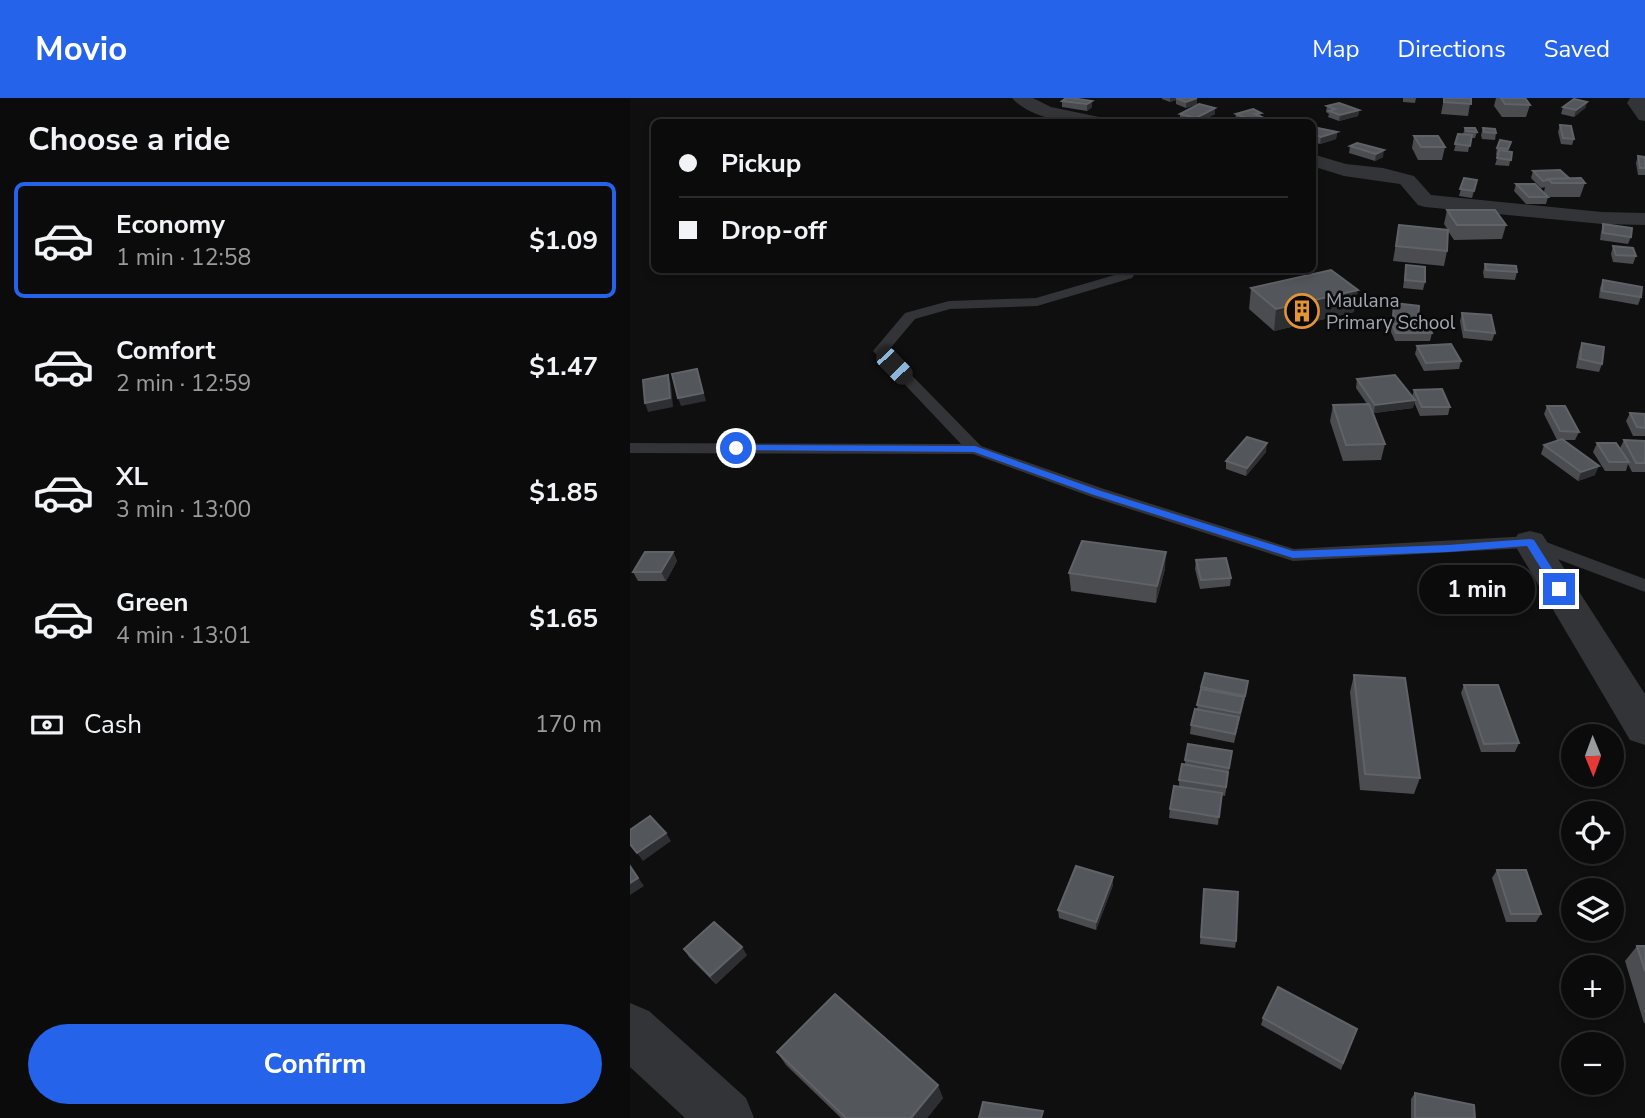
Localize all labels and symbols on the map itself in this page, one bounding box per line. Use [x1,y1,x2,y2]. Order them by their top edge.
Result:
place label: Maulana Primary School [1326,288,1456,336]
building icon: Maulana Primary School [1283,292,1321,330]
car [872,344,917,388]
route start [720,432,752,464]
callout: 1 min [1419,564,1534,614]
route end [1543,573,1575,605]
north arrow [1561,724,1624,788]

